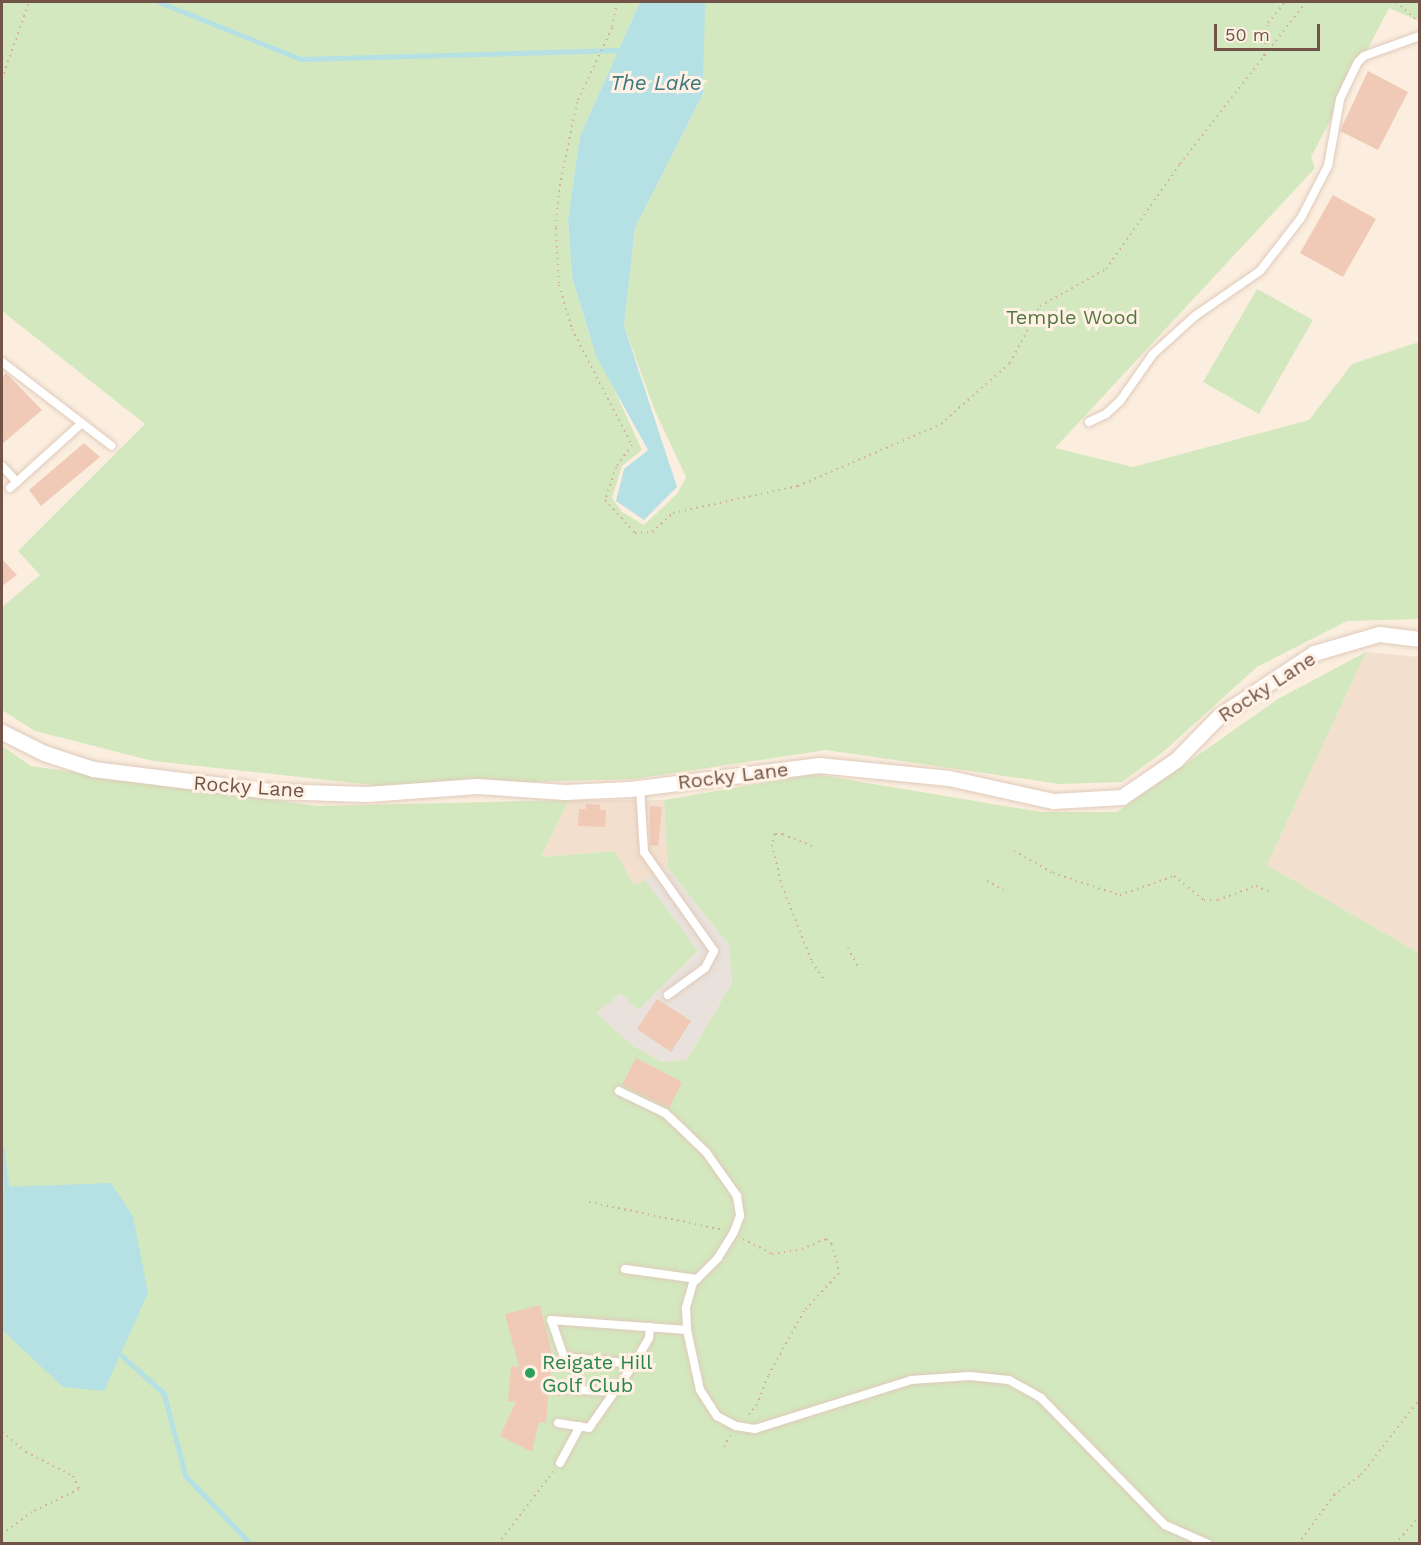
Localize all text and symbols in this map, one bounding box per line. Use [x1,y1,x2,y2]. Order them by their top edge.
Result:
scale bar [1217,12,1324,50]
text: 50 m [1225,24,1270,45]
water label: The Lake [610,70,702,96]
park label: Temple Wood [1006,305,1138,329]
street label: Rocky Lane [1214,646,1320,728]
street label: Rocky Lane [676,757,790,795]
street label: Rocky Lane [192,771,306,803]
place label: Reigate Hill Golf Club [542,1350,652,1397]
marker: Reigate Hill Golf Club [523,1366,537,1380]

